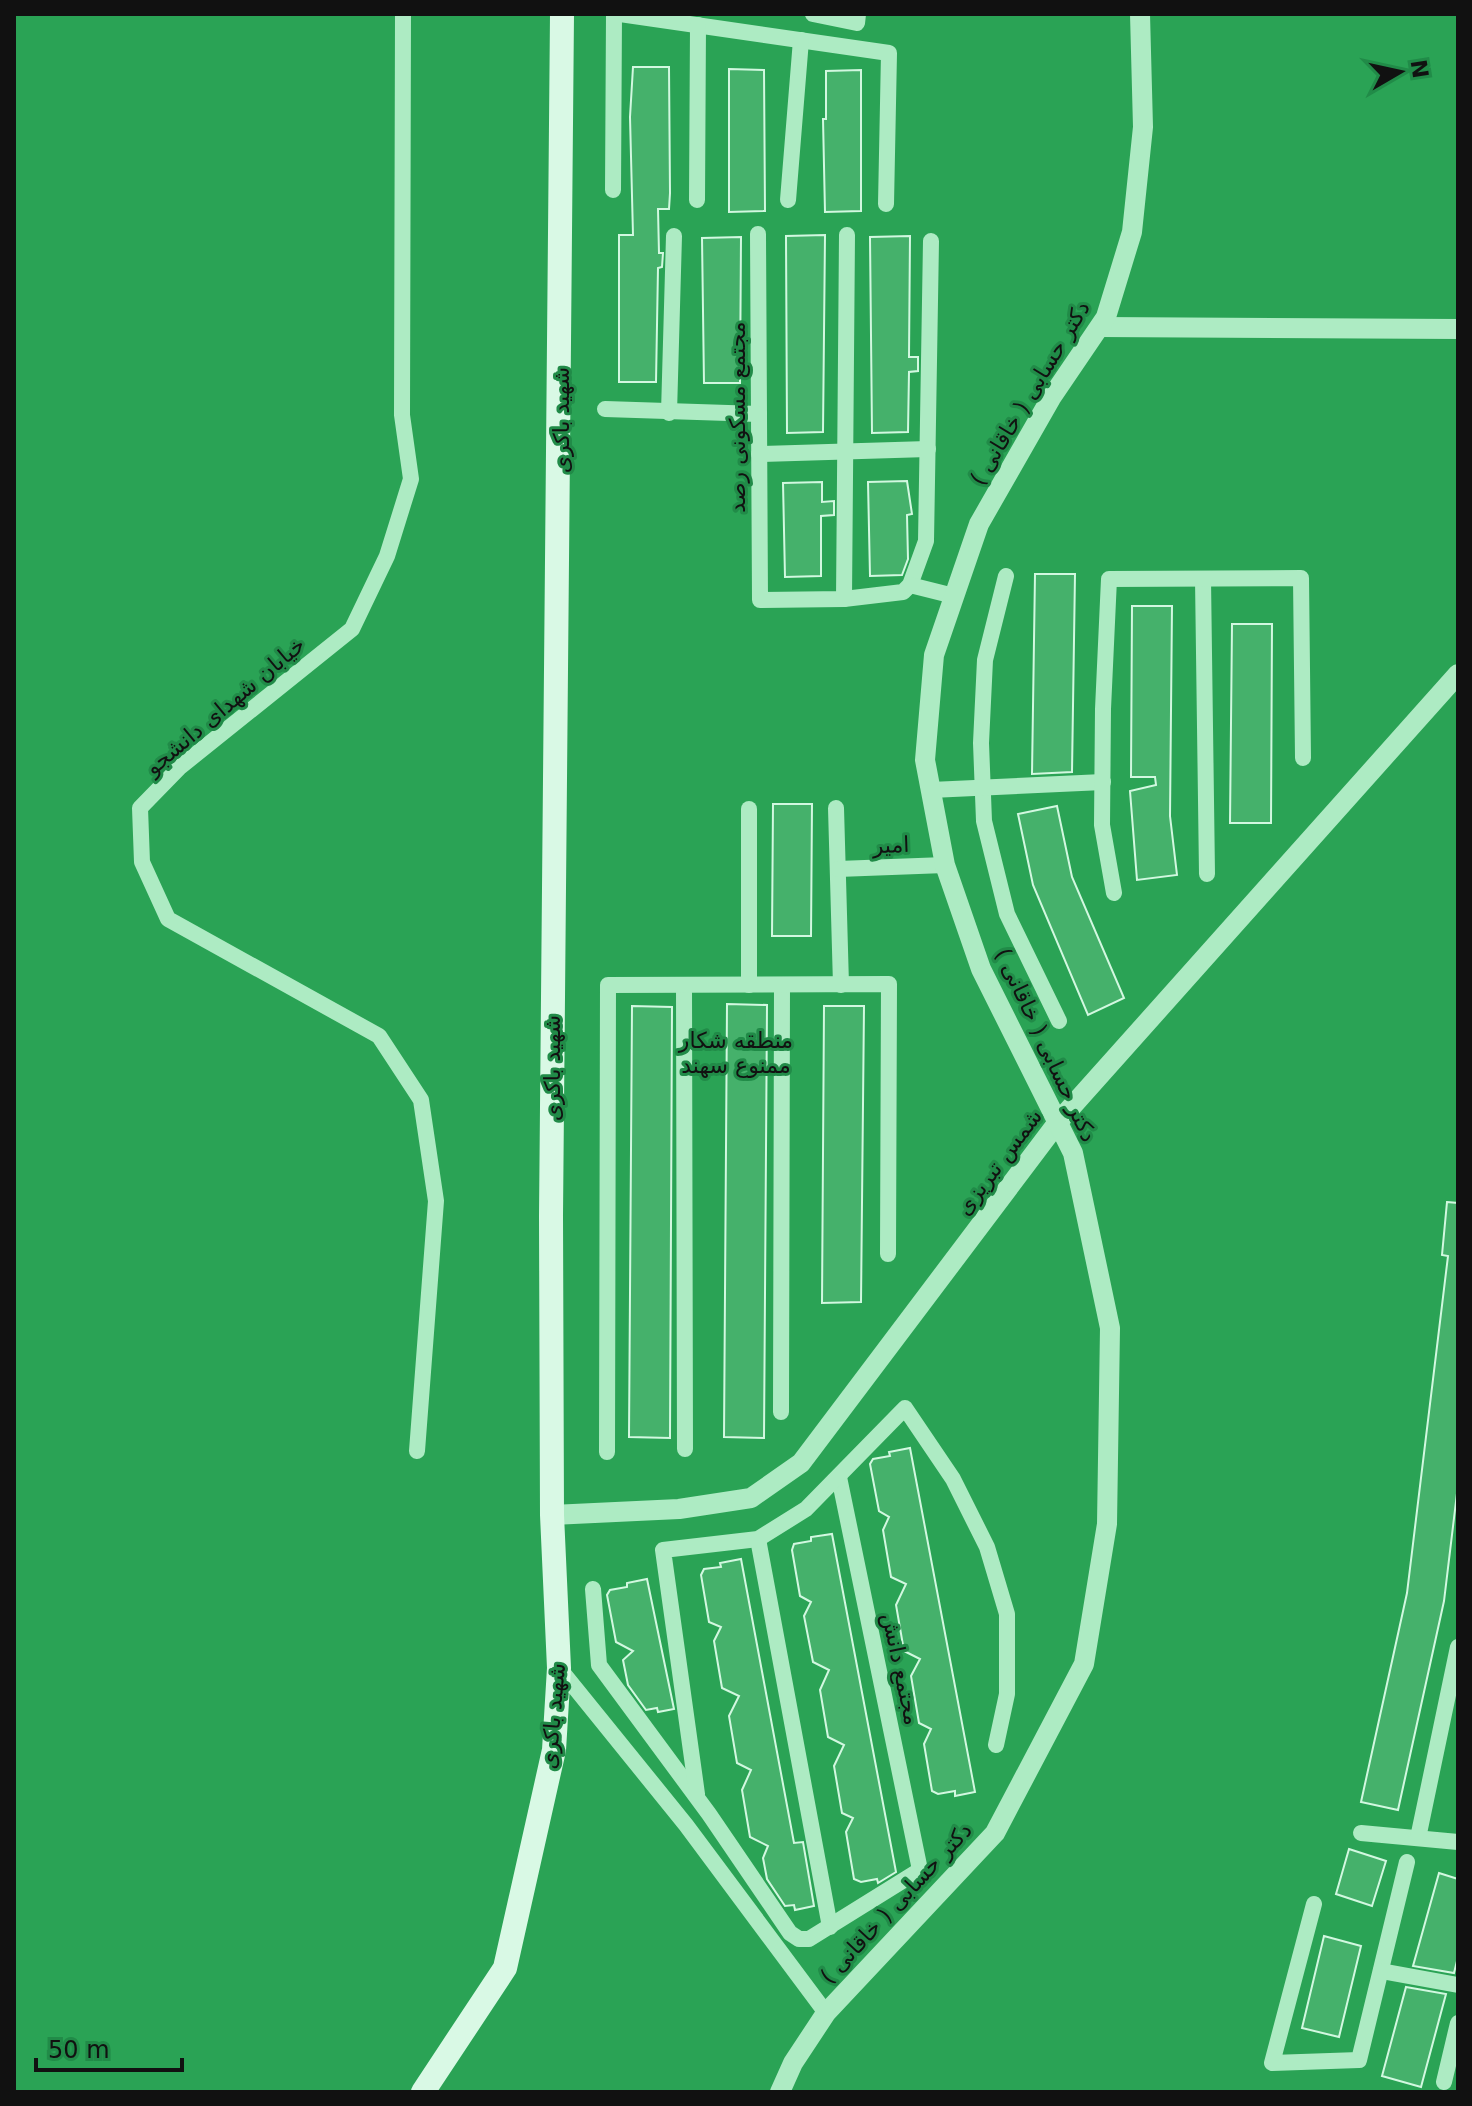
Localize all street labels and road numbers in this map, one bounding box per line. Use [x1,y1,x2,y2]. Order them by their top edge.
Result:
street label: دکتر حسابی ( خاقانی ) [965,296,1095,490]
street label: مجتمع مسکونی رصد [725,321,750,513]
street label: شهید باکری [549,367,574,473]
street label: خیابان شهدای دانشجو [139,632,310,781]
street label: امیر [871,832,910,858]
street label: دکتر حسابی ( خاقانی ) [990,944,1102,1146]
street label: شهید باکری [540,1015,565,1121]
street label: شمس تبریزی [951,1104,1048,1221]
street label: مجتمع دانش [876,1611,925,1728]
street label: شهید باکری [536,1662,570,1770]
street label: دکتر حسابی ( خاقانی ) [815,1817,977,1989]

